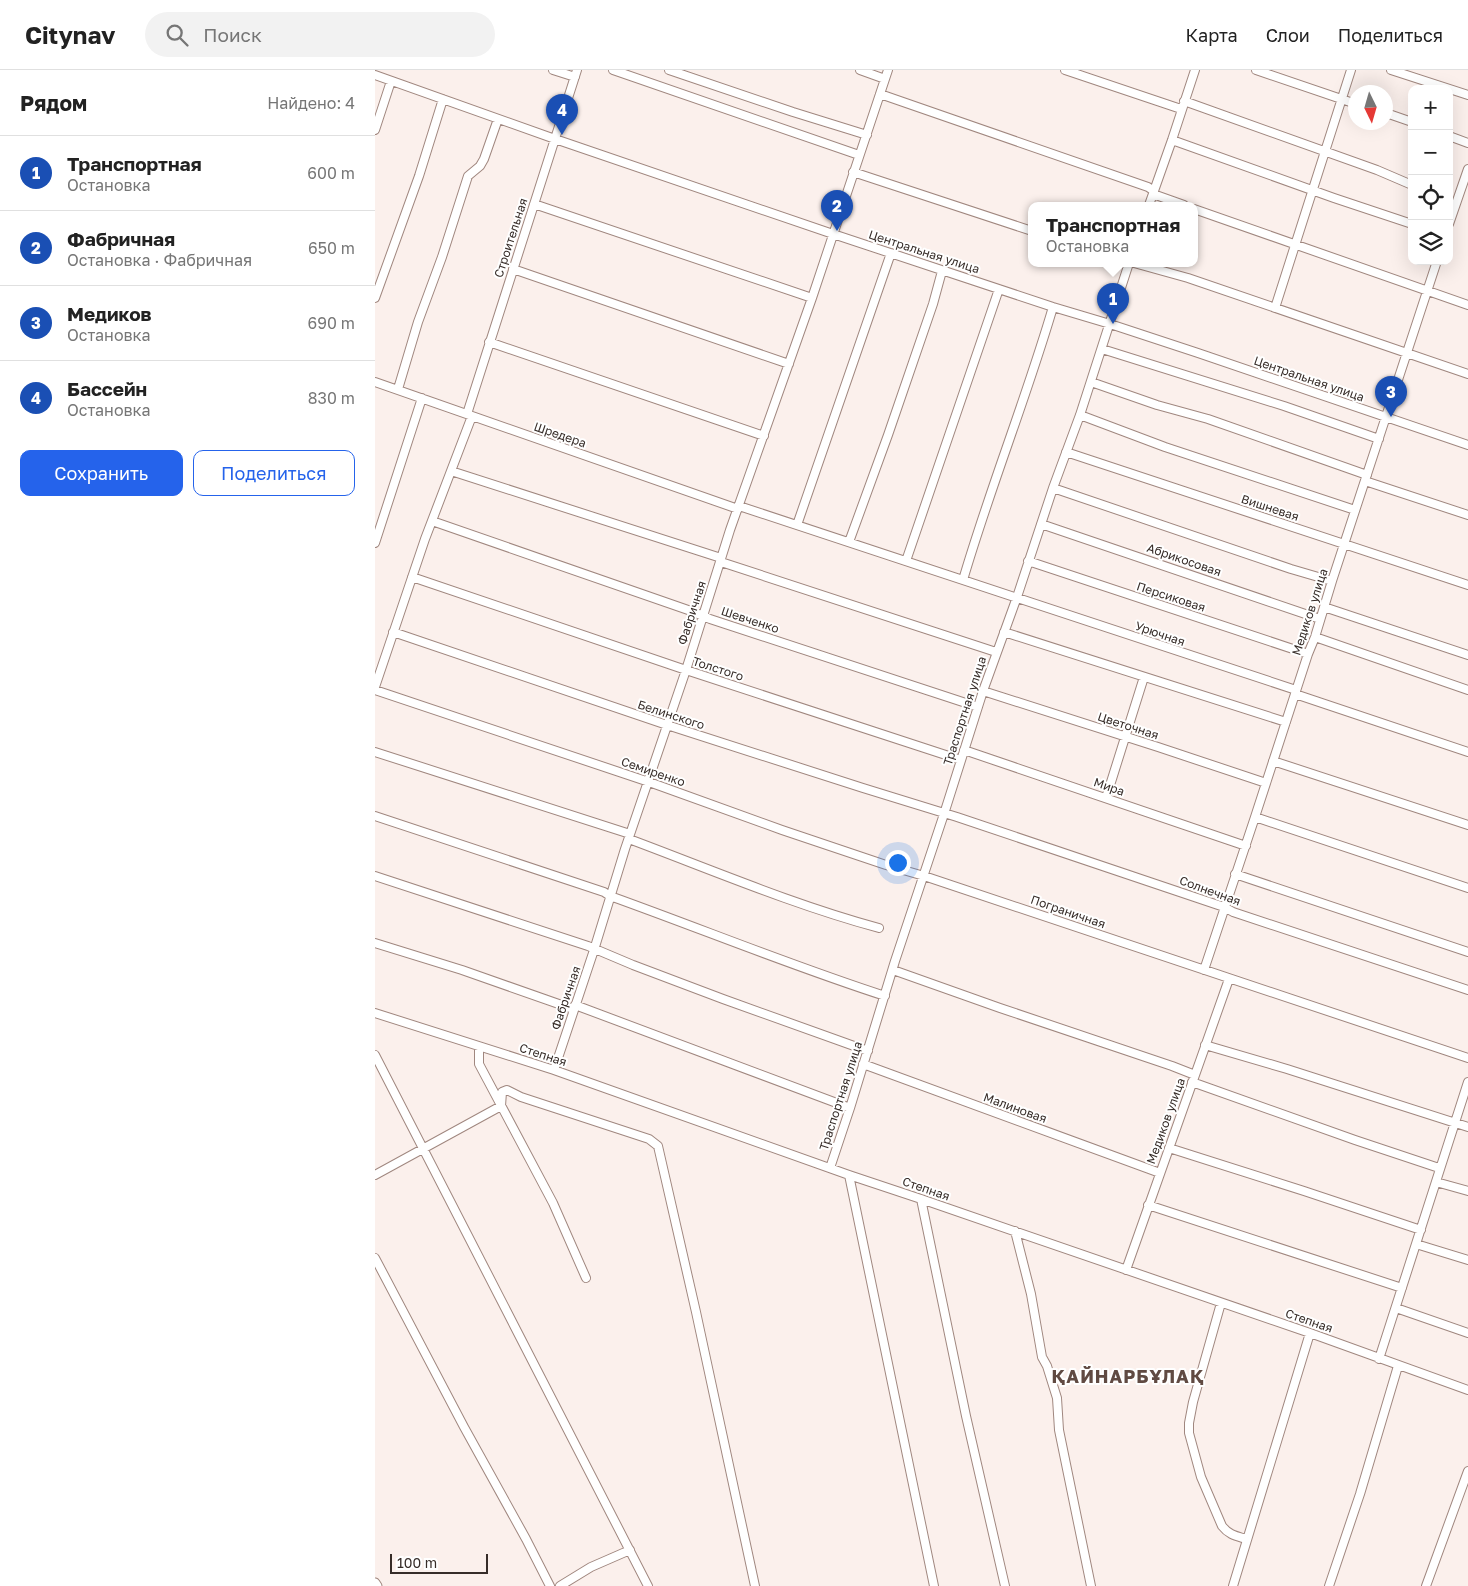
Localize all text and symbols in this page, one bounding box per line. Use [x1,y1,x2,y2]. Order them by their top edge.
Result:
search box [145,12,495,57]
text: Citynav [25,20,115,49]
icon: search [163,21,191,49]
text: Поиск [203,23,262,46]
text: Карта [1186,24,1238,46]
text: Слои [1266,24,1310,46]
text: Поделиться [1338,24,1443,46]
north arrow [1348,85,1393,130]
map controls [1408,85,1453,265]
button: + [1408,85,1453,130]
text: Рядом [20,90,87,116]
text: Найдено: 4 [267,93,355,113]
pin: 4 [546,94,578,135]
button: − [1408,130,1453,175]
text: Транспортная [67,152,202,175]
text: 1 [32,163,40,183]
text: 600 m [307,163,355,183]
text: Остановка [67,175,151,195]
button: locate [1408,175,1453,220]
pin: 2 [821,190,853,231]
street label: Строительная [491,196,530,280]
popup [1028,202,1198,267]
text: Транспортная [1046,213,1180,236]
button: layers [1408,220,1453,265]
street label: Центральная улица [867,226,982,277]
text: Фабричная [67,227,175,250]
text: Остановка [1046,236,1129,256]
text: 2 [31,238,41,258]
text: 650 m [308,238,355,258]
text: Остановка · Фабричная [67,250,252,270]
pin: 1 [1097,283,1129,324]
text: Медиков [67,302,152,325]
text: 3 [31,313,41,333]
text: 690 m [308,313,355,333]
text: Остановка [67,325,151,345]
street label: Центральная улица [1252,353,1366,404]
pin: 3 [1375,376,1407,417]
text: Бассейн [67,377,147,400]
text: 4 [31,388,41,408]
text: 830 m [308,388,355,408]
text: Остановка [67,400,151,420]
street label: Шредера [532,419,588,450]
button: Сохранить [20,450,183,496]
button: Поделиться [193,450,355,496]
street label: Вишневая [1239,491,1301,524]
street label: Абрикосовая [1145,540,1223,579]
street label: Медиков улица [1288,566,1331,657]
street label: Персиковая [1135,578,1207,615]
street label: Фабричная [674,579,709,647]
street label: Шевченко [719,603,781,636]
street label: Урючная [1133,618,1187,649]
street label: Толстого [691,653,745,684]
street label: Траспортная улица [940,654,989,767]
street label: Белинского [636,697,707,732]
street label: Цветочная [1096,709,1161,742]
street label: Семиренко [619,754,687,789]
street label: Мира [1092,774,1127,799]
your location [885,850,911,876]
street label: Солнечная [1177,873,1243,909]
street label: Пограничная [1029,892,1108,931]
street label: Фабричная [548,964,583,1032]
street label: Траспортная улица [816,1039,865,1152]
street label: Степная [518,1040,569,1069]
street label: Медиков улица [1143,1076,1188,1166]
street label: Малиновая [981,1089,1049,1126]
street label: Степная [901,1173,952,1204]
street label: Степная [1284,1305,1335,1336]
district label: ҚАЙНАРБҰЛАҚ [1051,1365,1205,1387]
scale bar [390,1551,487,1574]
text: 100 m [397,1554,437,1571]

